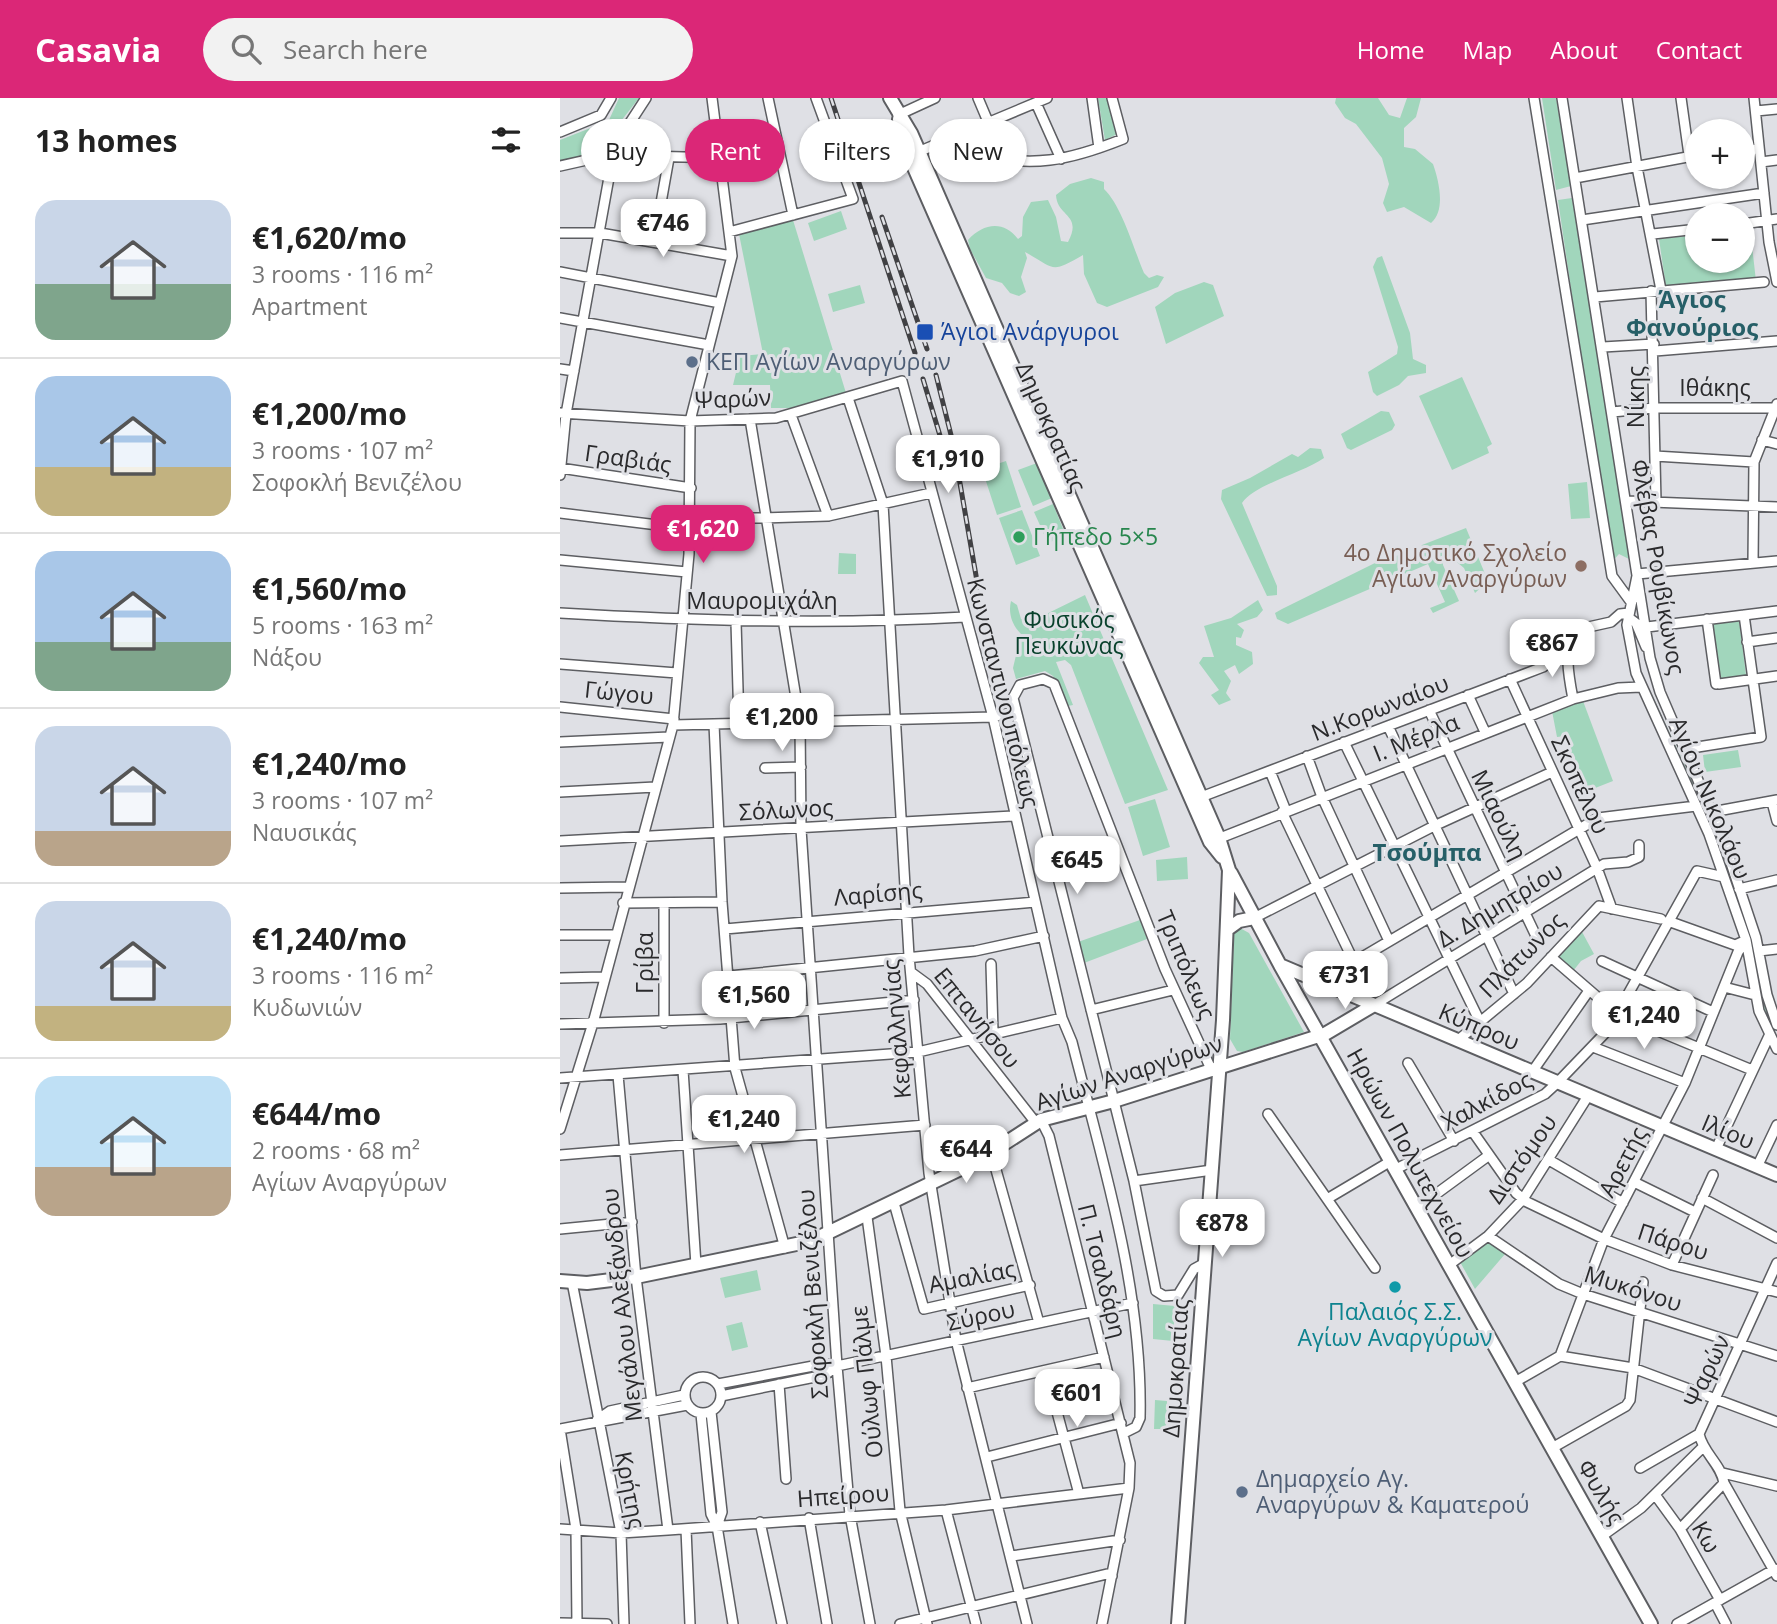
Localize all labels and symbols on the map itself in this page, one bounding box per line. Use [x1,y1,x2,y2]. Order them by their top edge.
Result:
pin: €746 [622,200,704,259]
district label: Άγιος Φανούριος [1626,282,1758,343]
place label: Άγιοι Ανάργυροι [941,315,1119,347]
marker: Άγιοι Ανάργυροι [915,322,935,342]
place label: ΚΕΠ Αγίων Αναργύρων [706,345,951,377]
marker: ΚΕΠ Αγίων Αναργύρων [684,354,700,370]
street label: Δημοκρατίας [1009,356,1095,497]
street label: Νίκης [1619,366,1651,428]
street label: Ιθάκης [1679,371,1751,403]
street label: Ψαρών [694,381,772,415]
street label: Γραβιάς [583,436,674,480]
pin: €1,910 [891,436,1005,495]
street label: Φλέβας Ρουβίκωνος [1624,457,1694,677]
pin: €1,620 [646,505,760,565]
place label: Γήπεδο 5×5 [1033,520,1158,552]
marker: Γήπεδο 5×5 [1011,529,1027,545]
place label: 4ο Δημοτικό Σχολείο Αγίων Αναργύρων [1344,536,1567,594]
marker: 4ο Δημοτικό Σχολείο Αγίων Αναργύρων [1573,558,1589,574]
street label: Κωνσταντινουπόλεως [960,575,1048,811]
street label: Μαυρομιχάλη [686,584,838,616]
park label: Φυσικός Πευκώνας [1014,603,1124,661]
pin: €867 [1511,620,1593,679]
street label: Ν.Κορωναίου [1306,666,1453,748]
street label: Γώγου [583,672,655,712]
pin: €1,200 [725,694,839,753]
street label: Ι. Μέρλα [1368,705,1463,769]
street label: Αγίου Νικολάου [1662,712,1759,884]
street label: Σκοπέλου [1544,730,1618,839]
street label: Μιαούλη [1464,764,1536,865]
street label: Σόλωνος [738,791,834,827]
district label: Τσούμπα [1372,835,1482,868]
pin: €645 [1036,836,1118,896]
street label: Δ. Δημητρίου [1431,854,1568,954]
street label: Λαρίσης [832,873,924,913]
street label: Πλάτωνος [1471,904,1571,1004]
street label: Τριπόλεως [1150,905,1224,1024]
street label: Γρίβα [628,932,660,994]
pin: €731 [1304,951,1386,1011]
street label: Κεφαλληνίας [874,958,918,1100]
street label: Επτανήσου [927,960,1028,1075]
pin: €1,560 [697,972,811,1031]
pin: €1,240 [1587,992,1701,1051]
street label: Κύπρου [1434,995,1525,1057]
street label: Αγίων Αναργύρων [1031,1027,1226,1117]
street label: Ηρώων Πολυτεχνείου [1340,1042,1482,1263]
street label: Χαλκίδος [1436,1063,1537,1137]
pin: €1,240 [687,1096,801,1155]
street label: Ιλίου [1697,1106,1760,1156]
street label: Διστόμου [1479,1107,1564,1209]
street label: Αρετής [1590,1121,1654,1202]
pin: €644 [925,1126,1007,1185]
street label: Μεγάλου Αλεξάνδρου [593,1187,649,1423]
street label: Σοφοκλή Βενιζέλου [789,1188,835,1400]
street label: Π. Τσαλδάρη [1071,1200,1135,1341]
pin: €878 [1181,1200,1263,1259]
street label: Πάρου [1634,1215,1713,1267]
street label: Αμαλίας [926,1252,1018,1300]
street label: Μυκόνου [1580,1257,1686,1319]
marker: Παλαιός Σ.Σ. Αγίων Αναργύρων [1387,1279,1403,1295]
street label: Σύρου [944,1292,1018,1338]
place label: Παλαιός Σ.Σ. Αγίων Αναργύρων [1297,1295,1493,1353]
street label: Δημοκρατίας [1154,1297,1196,1439]
street label: Ούλωφ Πάλμε [842,1304,890,1460]
street label: Ψαρών [1675,1329,1737,1412]
pin: €601 [1036,1370,1118,1429]
street label: Κρήτης [608,1448,654,1531]
street label: Φυλής [1571,1453,1633,1530]
place label: Δημαρχείο Αγ. Αναργύρων & Καματερού [1256,1462,1529,1520]
street label: Ηπείρου [796,1476,890,1514]
marker: Δημαρχείο Αγ. Αναργύρων & Καματερού [1234,1484,1250,1500]
street label: Κω [1685,1515,1729,1558]

